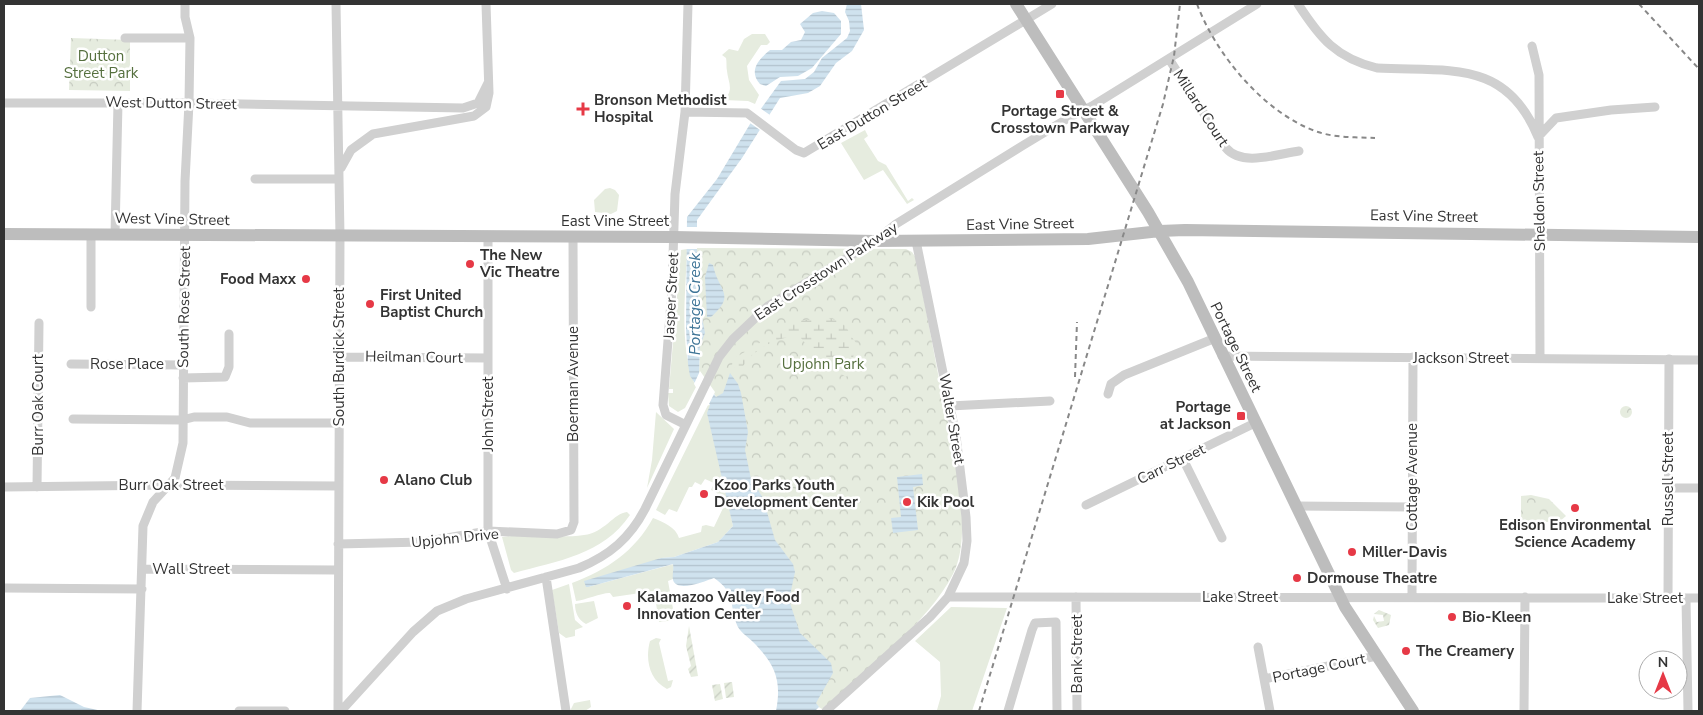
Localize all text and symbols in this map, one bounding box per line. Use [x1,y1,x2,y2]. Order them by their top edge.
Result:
park label: Dutton Street Park [64,46,139,83]
street label: Millard Court [1169,66,1234,151]
street label: East Dutton Street [814,73,931,155]
marker: Portage Street & Crosstown Parkway [1054,88,1066,100]
place label: Bronson Methodist Hospital [594,90,727,127]
street label: West Dutton Street [105,92,238,114]
place label: Portage Street & Crosstown Parkway [991,101,1130,138]
marker: Bronson Methodist Hospital [576,102,590,116]
street label: Sheldon Street [1528,150,1550,251]
street label: East Vine Street [1370,205,1479,227]
street label: West Vine Street [114,208,230,230]
street label: East Vine Street [561,211,670,231]
street label: East Vine Street [966,213,1075,235]
street label: East Crosstown Parkway [751,217,902,325]
street label: South Rose Street [173,245,195,368]
place label: The New Vic Theatre [479,245,560,282]
street label: Jasper Street [659,251,683,341]
water label: Portage Creek [684,252,706,355]
marker: The New Vic Theatre [464,258,476,270]
place label: Food Maxx [220,269,297,289]
marker: Food Maxx [300,273,312,285]
place label: First United Baptist Church [380,285,483,322]
street label: South Burdick Street [329,287,349,426]
marker: First United Baptist Church [364,298,376,310]
street label: Portage Street [1206,299,1267,396]
street label: Boerman Avenue [563,326,583,442]
street label: Heilman Court [365,346,464,368]
street label: Jackson Street [1412,348,1510,368]
street label: Burr Oak Court [28,354,48,456]
street label: Rose Place [90,354,164,374]
park label: Upjohn Park [782,354,865,374]
street label: Walter Street [934,372,970,466]
street label: John Street [478,376,498,453]
place label: Portage at Jackson [1160,397,1231,434]
marker: Portage at Jackson [1235,410,1247,422]
street label: Cottage Avenue [1402,423,1422,531]
street label: Russell Street [1658,431,1678,526]
street label: Carr Street [1134,439,1209,489]
place label: Alano Club [394,470,472,490]
marker: Alano Club [378,474,390,486]
street label: Burr Oak Street [119,475,224,495]
place label: Kzoo Parks Youth Development Center [714,475,858,512]
marker: Kzoo Parks Youth Development Center [698,488,710,500]
place label: Kik Pool [917,492,975,512]
marker: Kik Pool [901,496,913,508]
marker: Edison Environmental Science Academy [1569,502,1581,514]
place label: Edison Environmental Science Academy [1499,515,1651,552]
street label: Upjohn Drive [410,523,500,553]
place label: Miller-Davis [1362,542,1447,562]
marker: Miller-Davis [1346,546,1358,558]
street label: Wall Street [152,559,230,579]
place label: Dormouse Theatre [1307,568,1437,588]
marker: Dormouse Theatre [1291,572,1303,584]
place label: Kalamazoo Valley Food Innovation Center [637,587,800,624]
street label: Lake Street [1202,587,1279,607]
street label: Lake Street [1607,588,1684,608]
marker: Kalamazoo Valley Food Innovation Center [621,600,633,612]
place label: Bio-Kleen [1462,607,1531,627]
marker: Bio-Kleen [1446,611,1458,623]
street label: Bank Street [1067,614,1087,693]
place label: The Creamery [1416,641,1514,661]
marker: The Creamery [1400,645,1412,657]
street label: Portage Court [1271,648,1368,688]
north arrow [1638,650,1688,700]
text: N [1658,653,1668,672]

